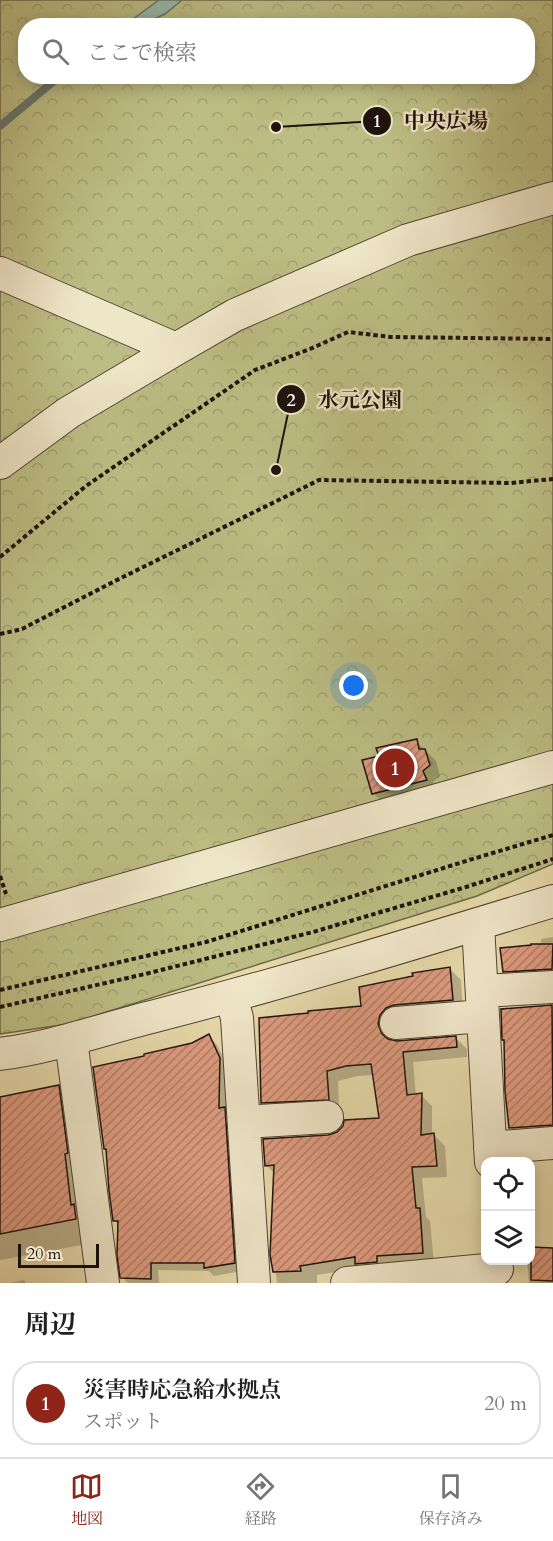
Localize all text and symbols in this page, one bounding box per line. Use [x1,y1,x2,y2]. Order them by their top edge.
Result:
search box [18,18,535,84]
icon: search [39,35,72,68]
text: ここで検索 [87,38,197,68]
callout: 中央広場 [362,102,500,141]
text: 中央広場 [404,107,488,136]
text: 1 [372,109,382,134]
callout: 水元公園 [276,380,414,419]
text: 水元公園 [318,386,402,415]
text: 2 [286,388,296,413]
your location [339,671,368,700]
pin: 1 [376,746,414,790]
map controls [481,1157,535,1265]
button: locate [481,1157,535,1211]
button: layers [481,1211,535,1265]
scale bar [18,1241,99,1268]
text: 20 m [27,1243,61,1265]
text: 周辺 [24,1307,76,1342]
text: 災害時応急給水拠点 [83,1375,281,1405]
text: 1 [40,1390,51,1417]
text: 20 m [484,1390,527,1417]
text: スポット [83,1408,163,1435]
tab: 地図 [70,1470,103,1530]
tab: 経路 [244,1470,277,1530]
tab: 保存済み [418,1470,482,1530]

